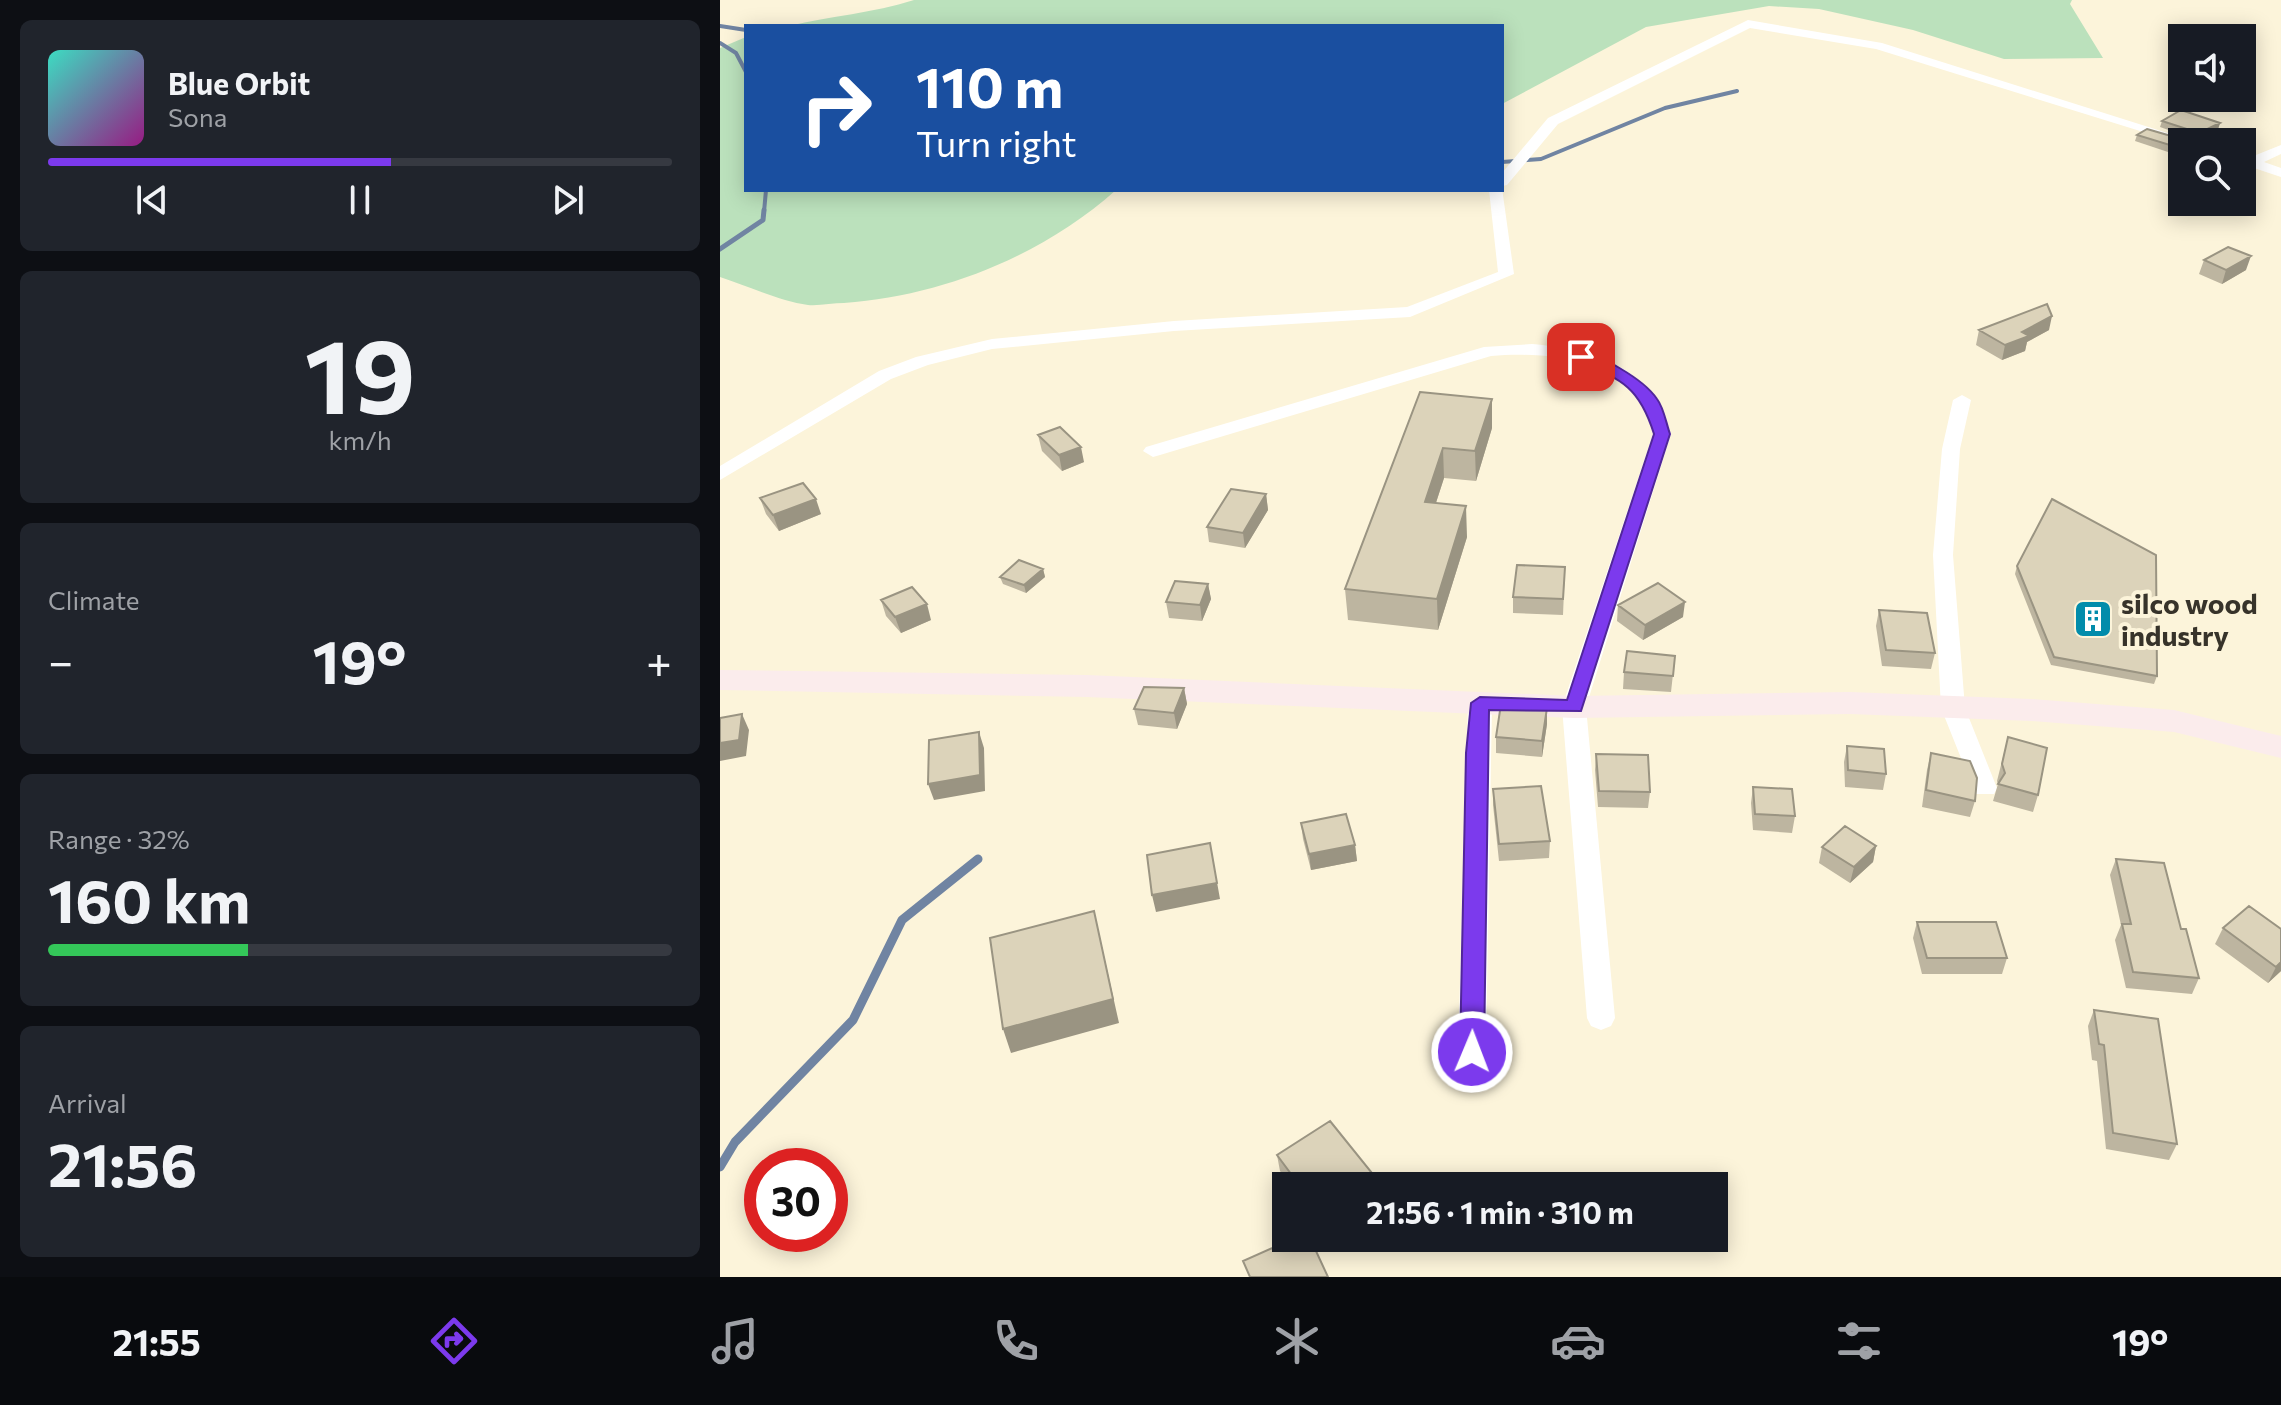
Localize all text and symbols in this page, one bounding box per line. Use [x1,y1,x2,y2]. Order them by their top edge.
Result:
map controls [2168,24,2256,216]
button: sound [2168,24,2256,112]
text: 110 m [916,51,1063,120]
icon: right [784,56,888,160]
text: Blue Orbit [168,64,310,101]
text: Sona [168,101,227,132]
text: Turn right [916,120,1077,164]
button: search [2168,128,2256,216]
icon: previous [130,178,174,222]
icon: pause [338,178,382,222]
icon: next [546,178,590,222]
text: 19 [304,308,416,435]
pin [1547,323,1615,391]
icon: arrive [1559,335,1603,379]
text: km/h [328,424,392,455]
text: Climate [48,584,140,615]
place label: silco wood industry [2121,586,2258,652]
building icon: silco wood industry [2072,598,2114,640]
text: 19° [312,623,407,696]
text: − [48,633,73,687]
text: + [646,633,672,687]
text: Range · 32% [48,823,190,854]
text: 160 km [48,862,250,935]
position arrow [1430,1010,1514,1094]
text: Arrival [48,1087,127,1118]
text: 21:56 [48,1126,197,1199]
speed limit sign: 30 [744,1148,848,1252]
text: 21:56 · 1 min · 310 m [1366,1193,1634,1230]
icon: directions [426,1313,482,1369]
icon: music [707,1313,763,1369]
icon: phone [988,1313,1044,1369]
icon: climate [1269,1313,1325,1369]
icon: car [1550,1313,1606,1369]
icon: filters [1831,1313,1887,1369]
text: 21:55 [113,1319,201,1363]
text: 19° [2112,1319,2168,1363]

